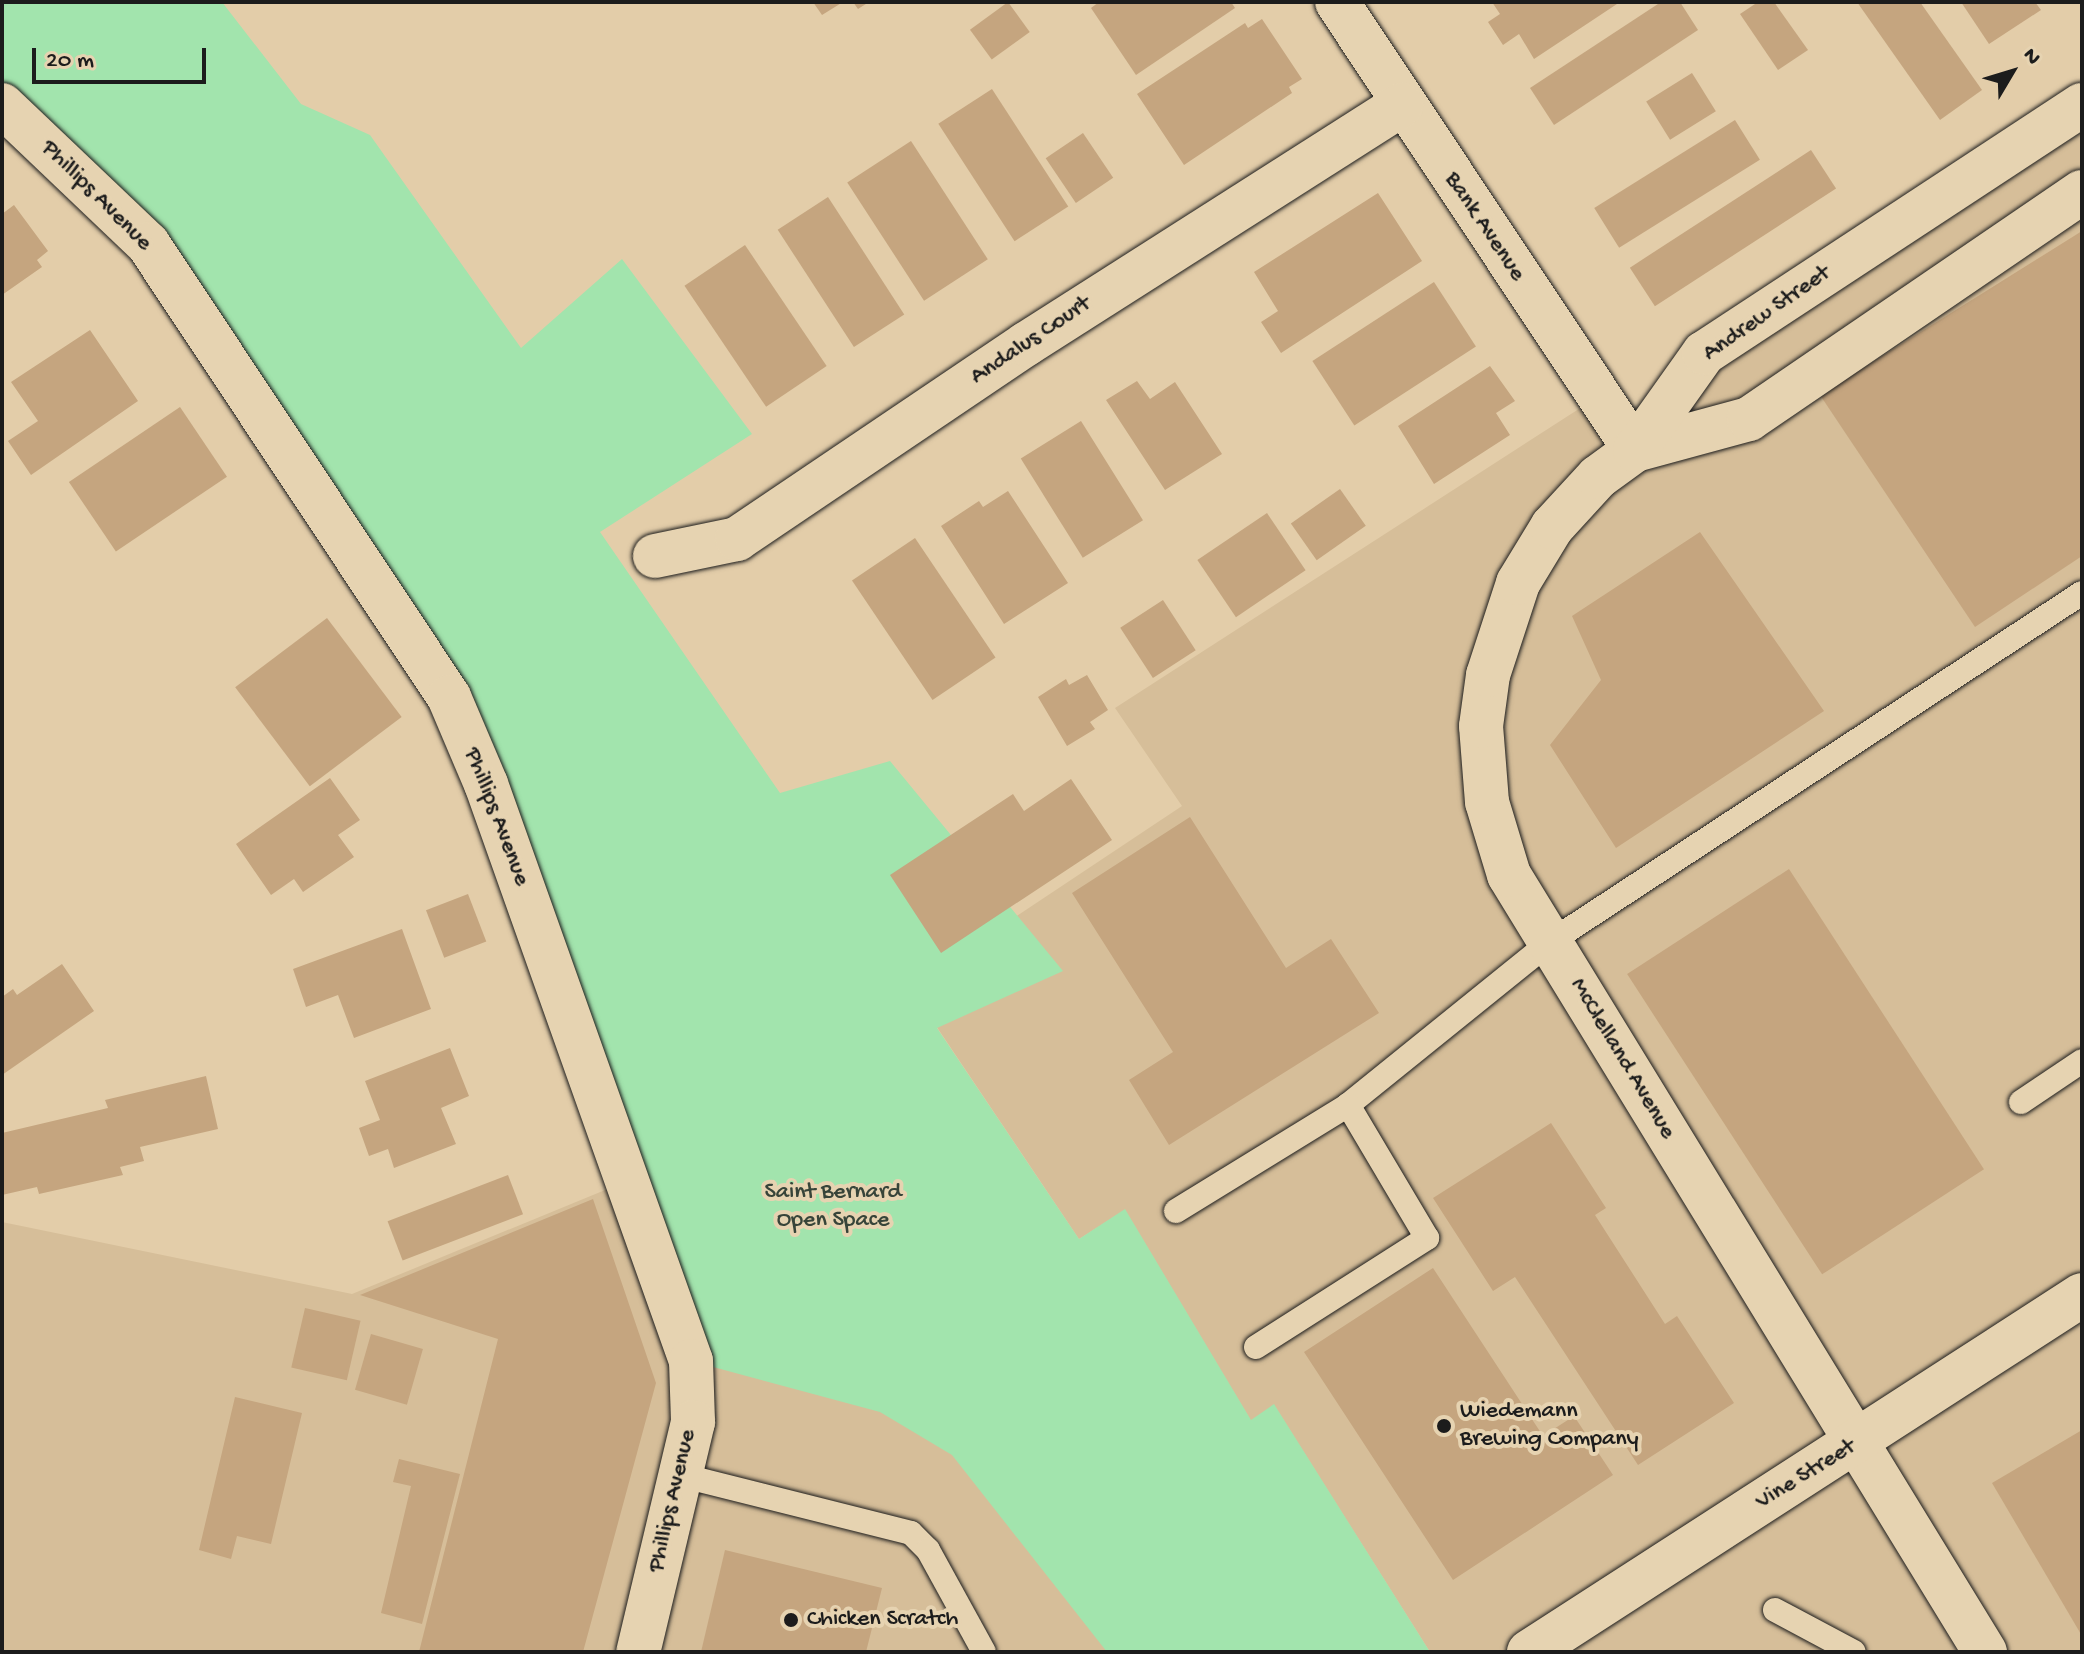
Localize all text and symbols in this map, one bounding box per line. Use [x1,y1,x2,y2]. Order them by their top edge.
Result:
scale bar [36,32,210,82]
north arrow [1972,32,2052,112]
text: N [2016,44,2046,71]
text: 20 m [46,47,94,76]
street label: Phillips Avenue [34,134,158,258]
street label: Bank Avenue [1437,167,1531,287]
street label: Andrew Street [1698,260,1836,368]
street label: Andalus Court [965,290,1097,392]
street label: Phillips Avenue [456,744,536,890]
street label: McClelland Avenue [1563,973,1681,1145]
park label: Saint Bernard Open Space [765,1179,901,1235]
place label: Wiedemann Brewing Company [1460,1398,1639,1454]
marker: Wiedemann Brewing Company [1435,1417,1453,1435]
street label: Phillips Avenue [643,1427,703,1575]
street label: Vine Street [1751,1433,1861,1517]
place label: Chicken Scratch [807,1606,958,1634]
marker: Chicken Scratch [782,1611,800,1629]

